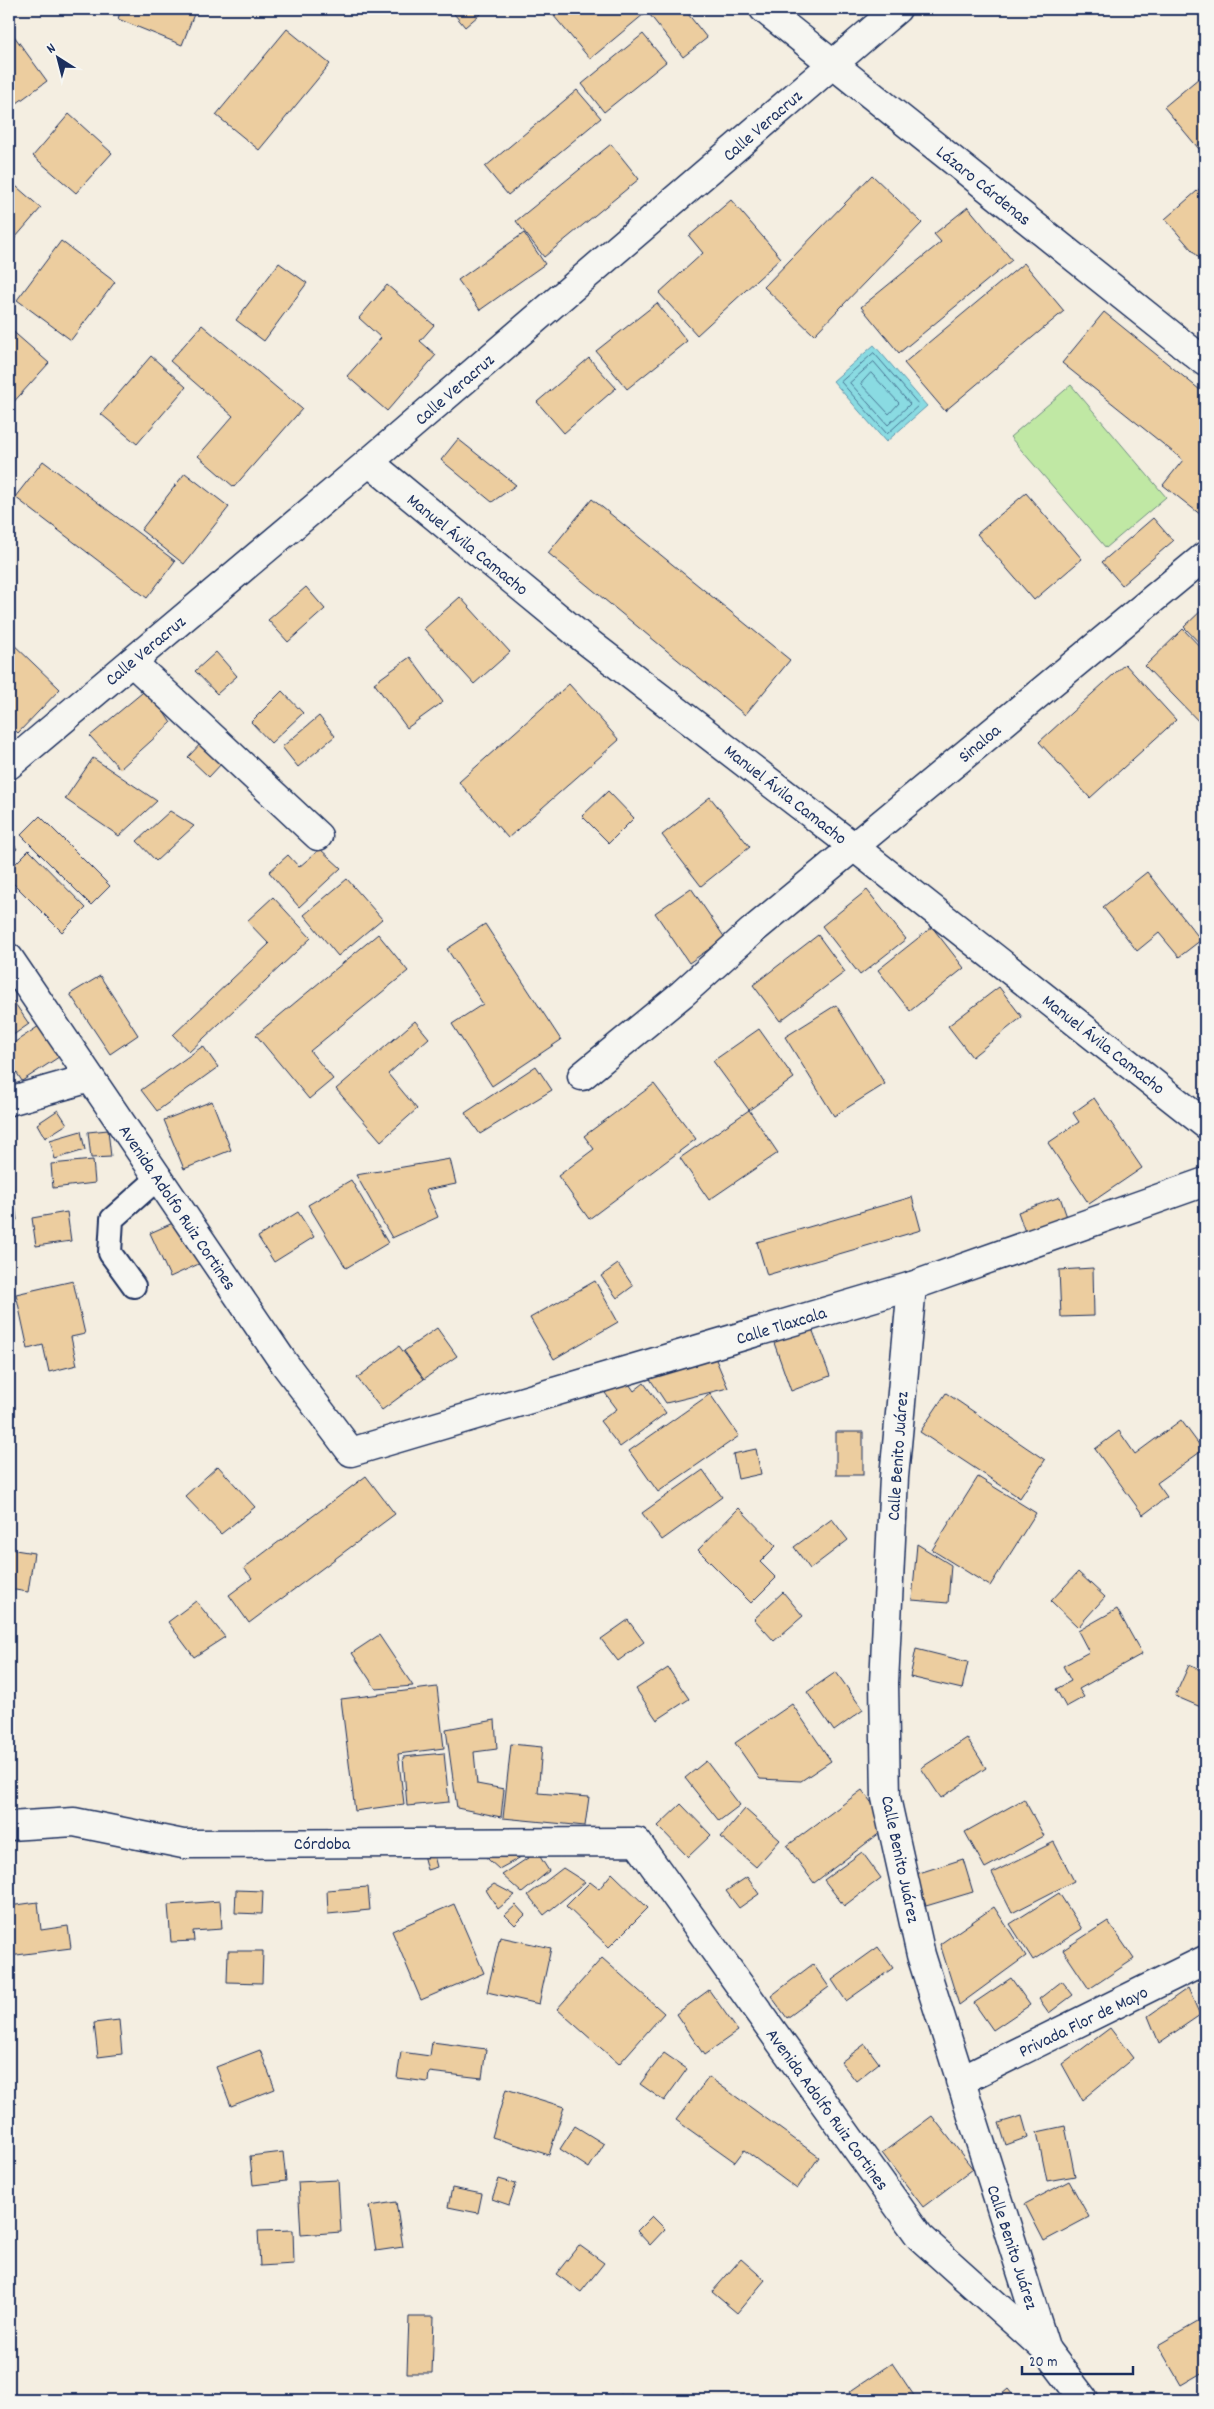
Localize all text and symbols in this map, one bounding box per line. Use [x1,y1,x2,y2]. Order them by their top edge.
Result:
north arrow [32,32,82,82]
text: N [43,39,60,59]
street label: Calle Veracruz [718,85,809,169]
street label: Lázaro Cárdenas [930,141,1035,233]
street label: Calle Veracruz [410,349,501,433]
street label: Manuel Ávila Camacho [400,489,533,603]
street label: Calle Veracruz [101,611,192,693]
street label: Sinaloa [954,719,1008,770]
street label: Manuel Ávila Camacho [718,740,851,852]
street label: Manuel Ávila Camacho [1036,990,1169,1102]
street label: Avenida Adolfo Ruiz Cortines [111,1121,241,1296]
street label: Calle Tlaxcala [734,1302,830,1353]
street label: Calle Benito Juárez [883,1391,916,1522]
street label: Calle Benito Juárez [873,1794,924,1926]
street label: Córdoba [294,1833,351,1858]
street label: Privada Flor de Mayo [1015,1981,1153,2065]
street label: Avenida Adolfo Ruiz Cortines [759,2024,893,2197]
street label: Calle Benito Juárez [979,2182,1043,2313]
scale bar [1022,2344,1133,2376]
text: 20 m [1029,2352,1057,2374]

